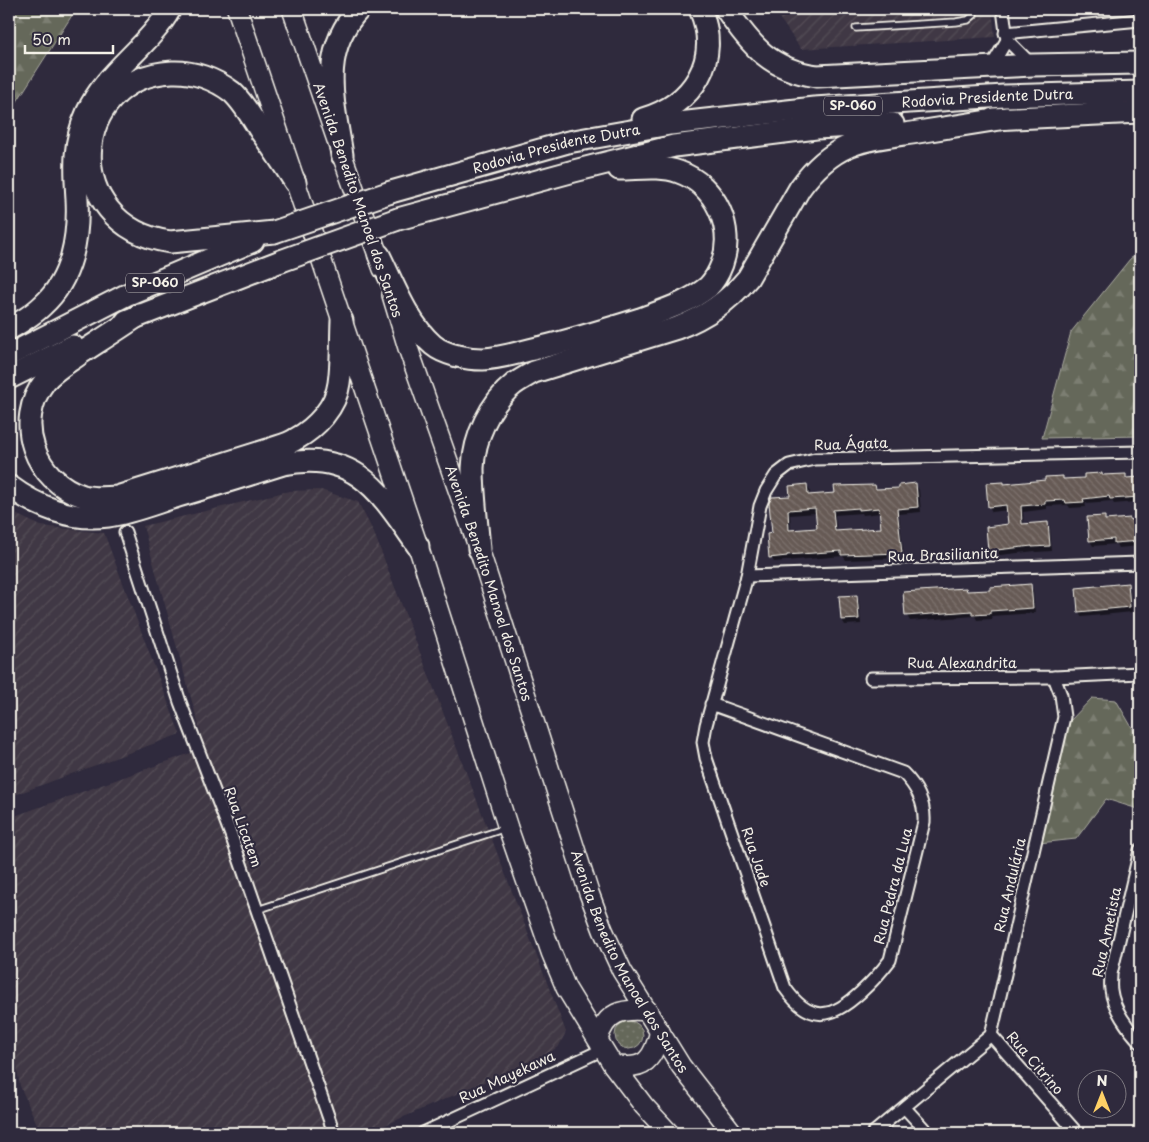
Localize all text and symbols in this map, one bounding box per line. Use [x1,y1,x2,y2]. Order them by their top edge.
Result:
scale bar [25,22,112,54]
text: 50 m [32,27,71,50]
street label: Avenida Benedito Manoel dos Santos [308,80,409,320]
street label: Rodovia Presidente Dutra [901,83,1074,112]
road number: SP-060 [824,96,882,115]
street label: Rodovia Presidente Dutra [470,118,642,178]
road number: SP-060 [126,274,184,292]
street label: Rua Ágata [814,432,888,455]
street label: Avenida Benedito Manoel dos Santos [440,462,538,704]
street label: Rua Brasilianita [887,542,999,567]
street label: Rua Alexandrita [907,652,1017,673]
street label: Rua Licatem [219,784,268,870]
street label: Rua Jade [736,824,776,890]
street label: Rua Pedra da Lua [868,825,917,946]
street label: Rua Andulária [988,835,1031,934]
street label: Avenida Benedito Manoel dos Santos [566,847,694,1077]
street label: Rua Ametista [1087,885,1126,979]
street label: Rua Citrino [1002,1026,1069,1099]
street label: Rua Mayekawa [455,1045,559,1108]
north arrow [1076,1070,1126,1120]
text: N [1096,1070,1108,1091]

